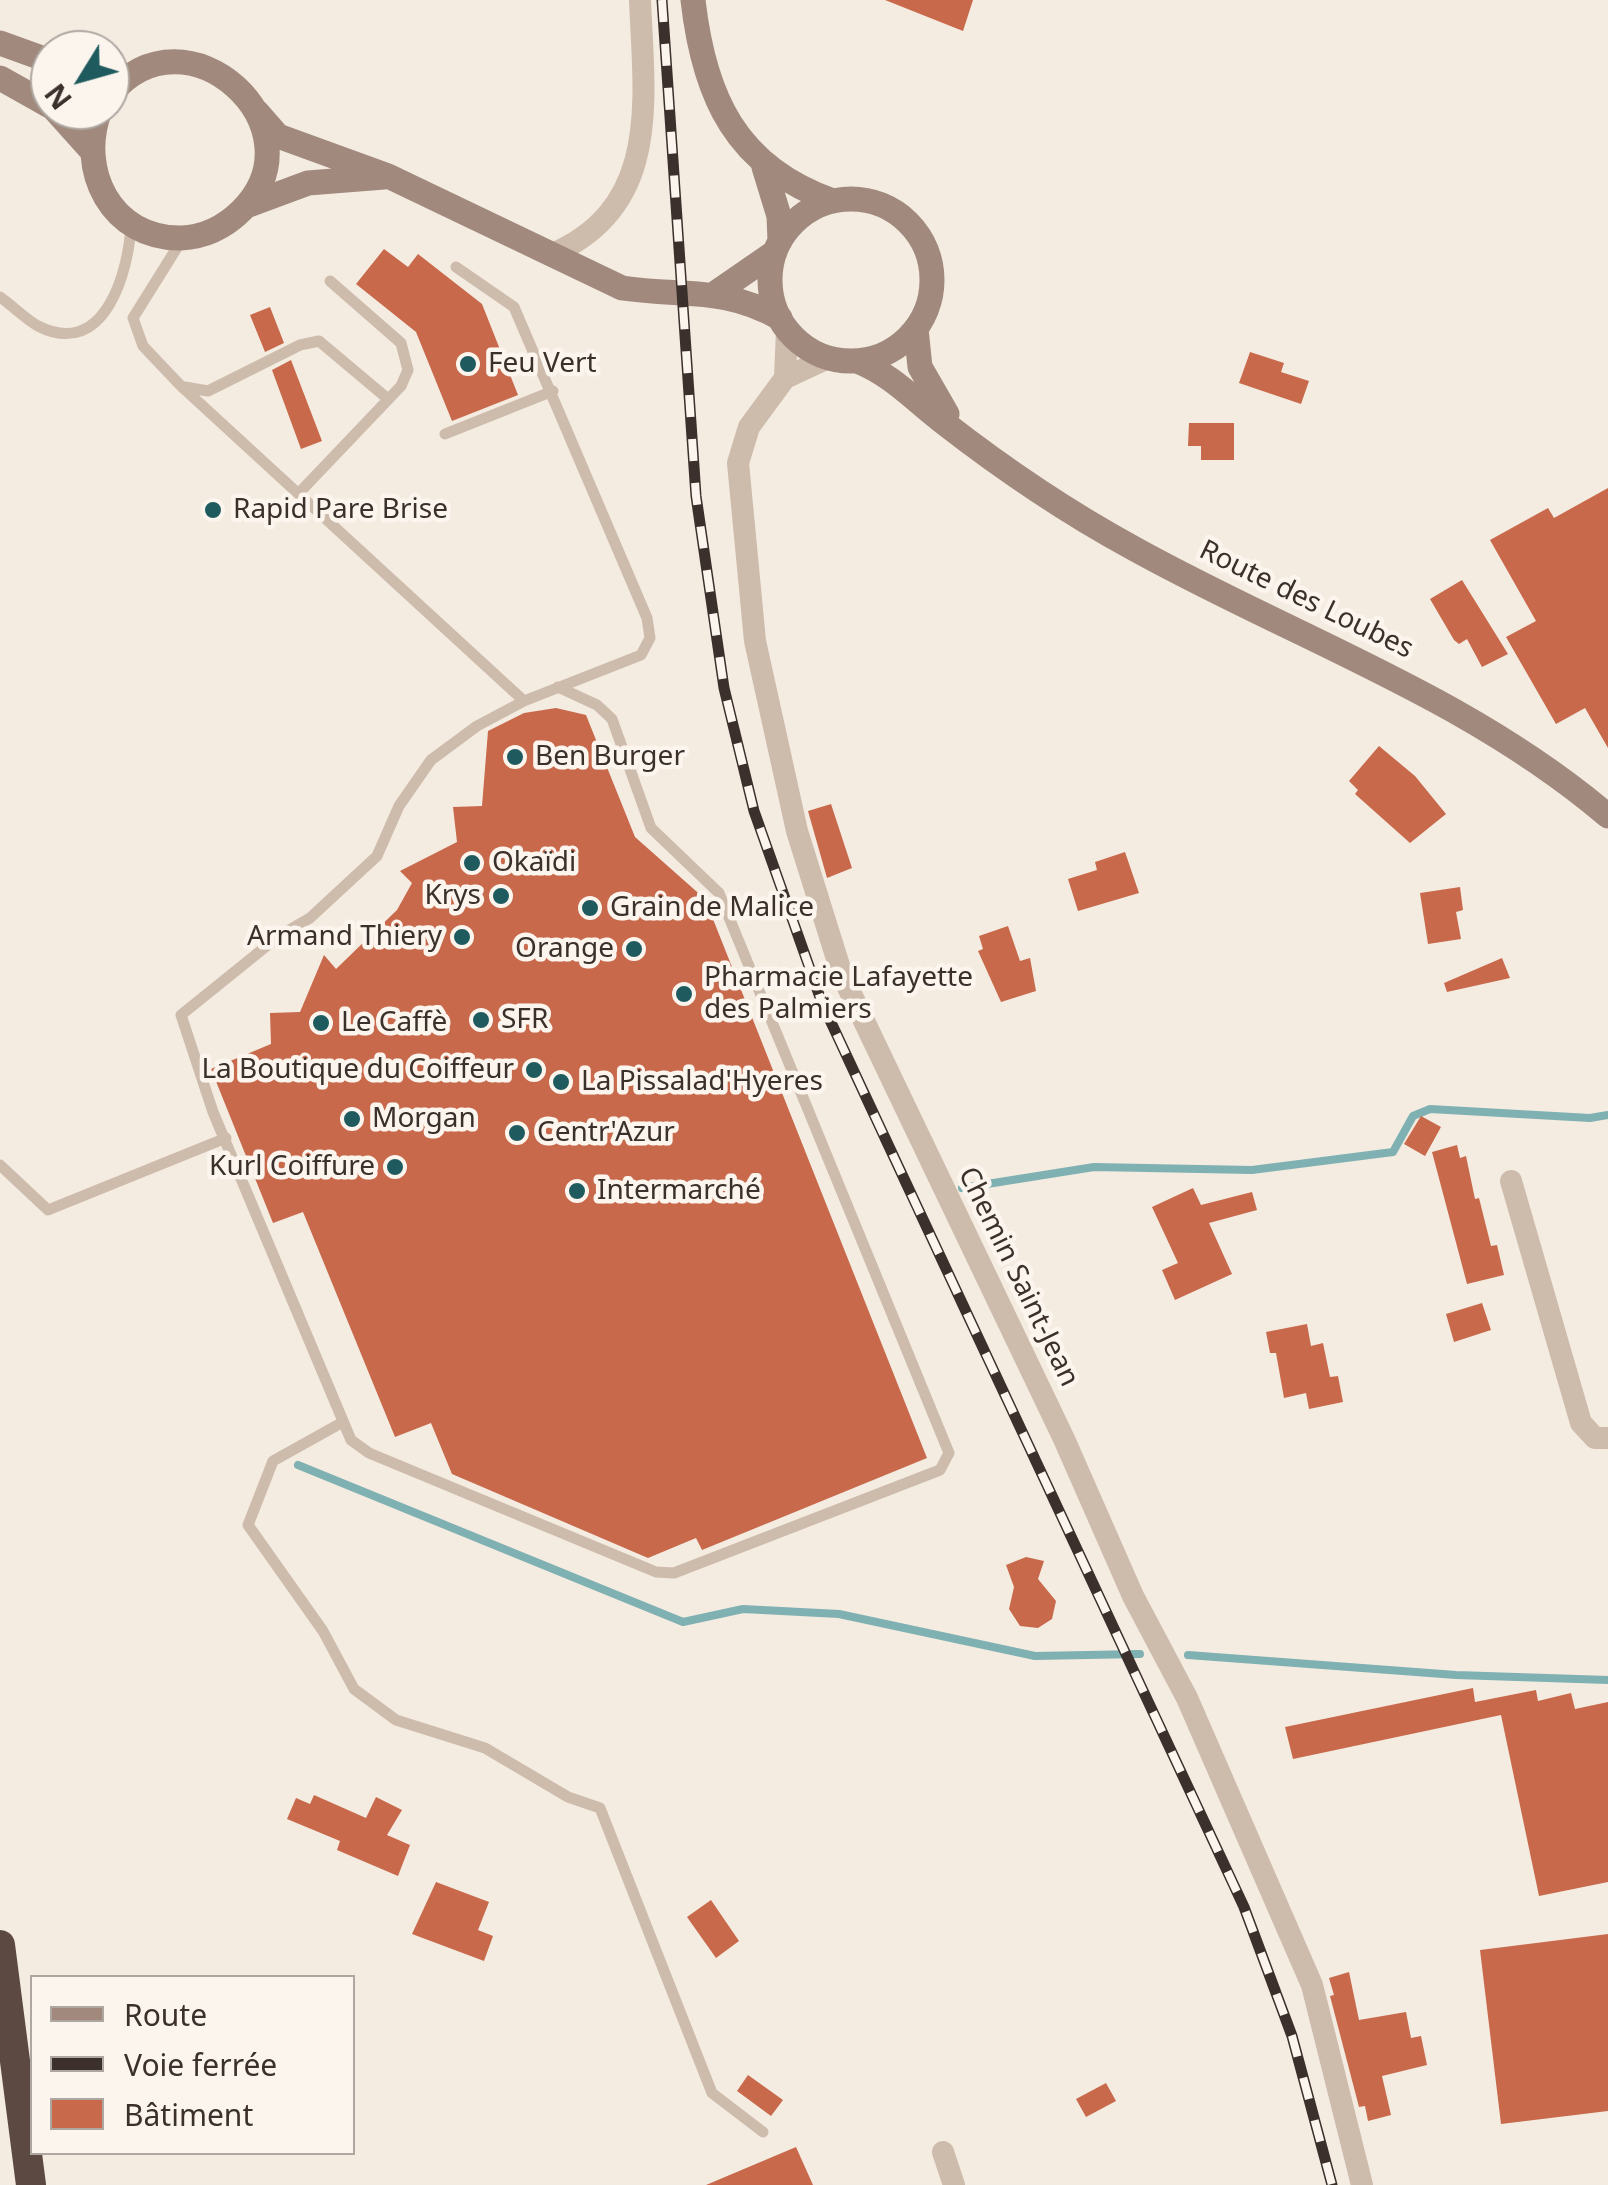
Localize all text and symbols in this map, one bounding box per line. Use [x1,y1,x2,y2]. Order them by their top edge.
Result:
north arrow [30,30,130,130]
text: N [36,76,80,117]
place label: Feu Vert [488,347,597,381]
marker: Feu Vert [457,353,479,375]
place label: Rapid Pare Brise [233,493,448,527]
marker: Rapid Pare Brise [202,499,224,521]
street label: Route des Loubes [1194,534,1418,666]
place label: Ben Burger [535,740,685,774]
marker: Ben Burger [504,746,526,768]
place label: Okaïdi [492,846,576,880]
marker: Okaïdi [461,852,483,874]
place label: Krys [424,879,481,913]
marker: Krys [490,885,512,907]
place label: Grain de Malice [610,891,814,925]
marker: Grain de Malice [579,897,601,919]
place label: Armand Thiery [247,920,442,954]
marker: Armand Thiery [451,926,473,948]
place label: Orange [515,932,614,966]
marker: Orange [623,938,645,960]
place label: Pharmacie Lafayette des Palmiers [704,961,973,1027]
marker: Pharmacie Lafayette des Palmiers [673,983,695,1005]
place label: SFR [501,1003,548,1037]
place label: Le Caffè [341,1006,447,1040]
marker: SFR [470,1009,492,1031]
marker: Le Caffè [310,1012,332,1034]
place label: La Boutique du Coiffeur [201,1053,514,1087]
marker: La Boutique du Coiffeur [523,1059,545,1081]
place label: La Pissalad'Hyeres [581,1065,823,1099]
marker: La Pissalad'Hyeres [550,1071,572,1093]
place label: Morgan [372,1102,476,1136]
marker: Morgan [341,1108,363,1130]
place label: Centr'Azur [537,1116,675,1150]
marker: Centr'Azur [506,1122,528,1144]
place label: Kurl Coiffure [209,1150,375,1184]
marker: Kurl Coiffure [384,1156,406,1178]
street label: Chemin Saint-Jean [950,1162,1086,1392]
place label: Intermarché [597,1174,761,1208]
marker: Intermarché [566,1180,588,1202]
legend [30,1975,355,2155]
text: Route [124,1994,207,2035]
text: Voie ferrée [124,2044,277,2085]
text: Bâtiment [124,2094,253,2135]

